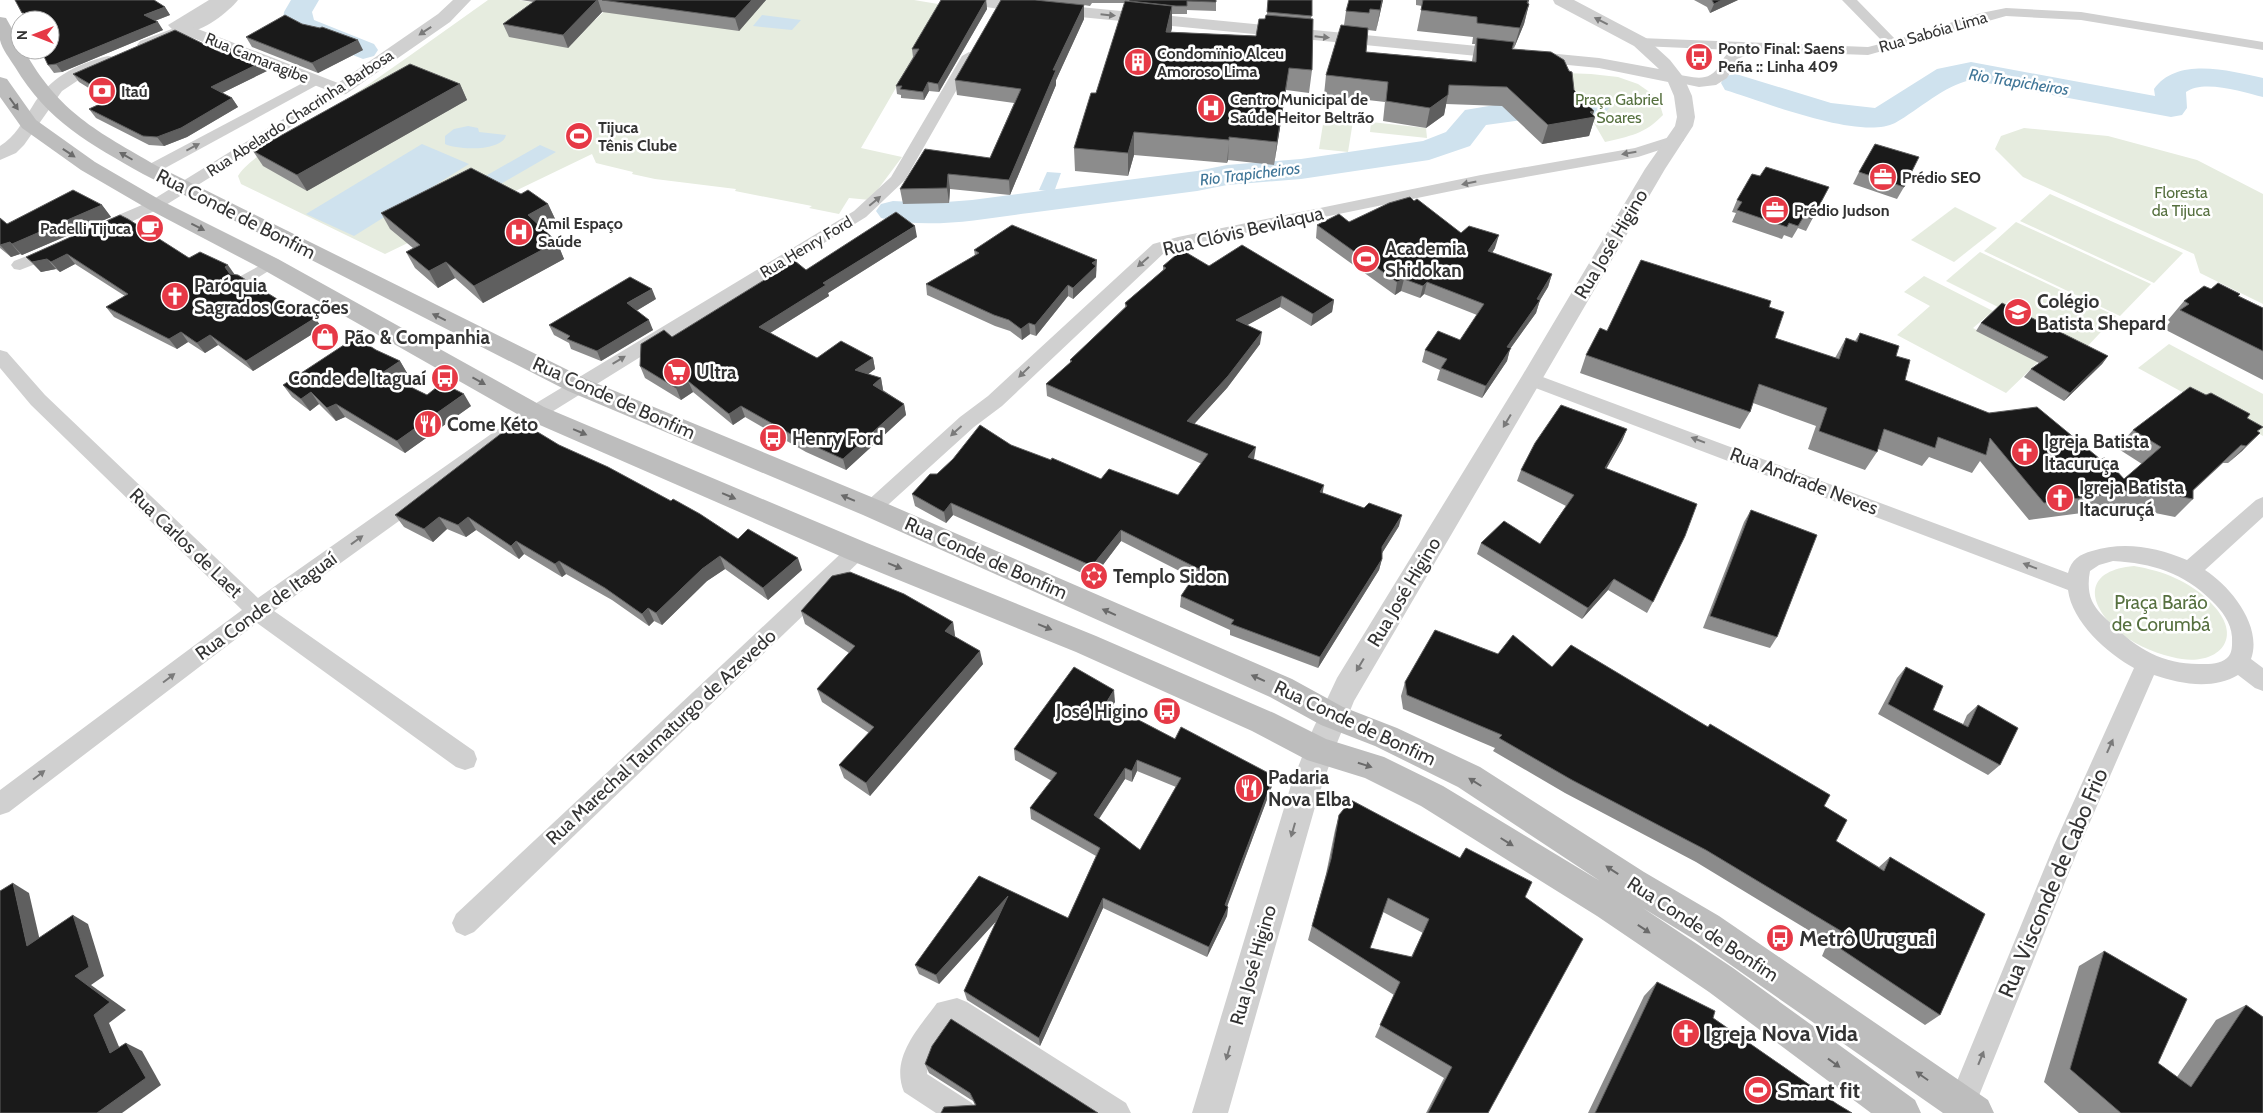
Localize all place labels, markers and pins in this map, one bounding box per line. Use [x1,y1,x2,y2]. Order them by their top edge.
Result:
place label: Ponto Final: Saens Peña :: Linha 409 [1718,39,1845,76]
bus stop icon: Ponto Final: Saens Peña :: Linha 409 [1684,42,1714,72]
place label: Condomïnio Alceu Amoroso Lima [1157,44,1284,81]
building icon: Condomïnio Alceu Amoroso Lima [1123,47,1153,77]
bank icon: Itaú [87,76,117,106]
place label: Itaú [121,82,148,101]
place label: Centro Municipal de Saúde Heitor Beltrão [1230,90,1374,127]
hospital icon: Centro Municipal de Saúde Heitor Beltrão [1196,93,1226,123]
place label: Tijuca Tênis Clube [598,118,677,155]
sports icon: Tijuca Tênis Clube [564,121,594,151]
office icon: Prédio SEO [1868,162,1898,192]
place label: Prédio SEO [1902,168,1981,187]
office icon: Prédio Judson [1760,195,1790,225]
place label: Prédio Judson [1794,201,1890,220]
cafe icon: Padelli Tijuca [135,213,165,243]
place label: Amil Espaço Saúde [538,214,623,251]
hospital icon: Amil Espaço Saúde [504,217,534,247]
place label: Padelli Tijuca [40,219,131,238]
place label: Academia Shidokan [1385,237,1466,282]
sports icon: Academia Shidokan [1351,244,1381,274]
place label: Paróquia Sagrados Corações [194,274,349,319]
church icon: Paróquia Sagrados Corações [160,281,190,311]
place label: Colégio Batista Shepard [2037,290,2166,335]
school or university icon: Colégio Batista Shepard [2003,297,2033,327]
shop icon: Pão & Companhia [310,322,340,352]
place label: Pão & Companhia [344,326,490,349]
supermarket icon: Ultra [662,357,692,387]
place label: Ultra [696,361,737,384]
bus stop icon: Conde de Itaguaí [430,363,460,393]
place label: Conde de Itaguaí [288,367,426,390]
restaurant icon: Come Kéto [413,409,443,439]
place label: Come Kéto [447,413,538,436]
bus stop icon: Henry Ford [758,423,788,453]
place label: Henry Ford [792,427,884,450]
place label: Igreja Batista Itacuruça [2044,430,2150,475]
church icon: Igreja Batista Itacuruça [2010,437,2040,467]
place label: Igreja Batista Itacuruçá [2079,476,2185,521]
church icon: Igreja Batista Itacuruçá [2045,483,2075,513]
synagogue icon: Templo Sidon [1079,561,1109,591]
place label: Templo Sidon [1113,565,1227,588]
bus stop icon: José Higino [1152,696,1182,726]
place label: José Higino [1055,700,1148,723]
place label: Padaria Nova Elba [1268,766,1352,811]
restaurant icon: Padaria Nova Elba [1234,773,1264,803]
bus stop icon: Metrô Uruguai [1765,923,1795,953]
place label: Metrô Uruguai [1799,925,1935,952]
church icon: Igreja Nova Vida [1671,1018,1701,1048]
place label: Igreja Nova Vida [1705,1020,1858,1047]
sports icon: Smart fit [1743,1075,1773,1105]
place label: Smart fit [1777,1077,1861,1104]

